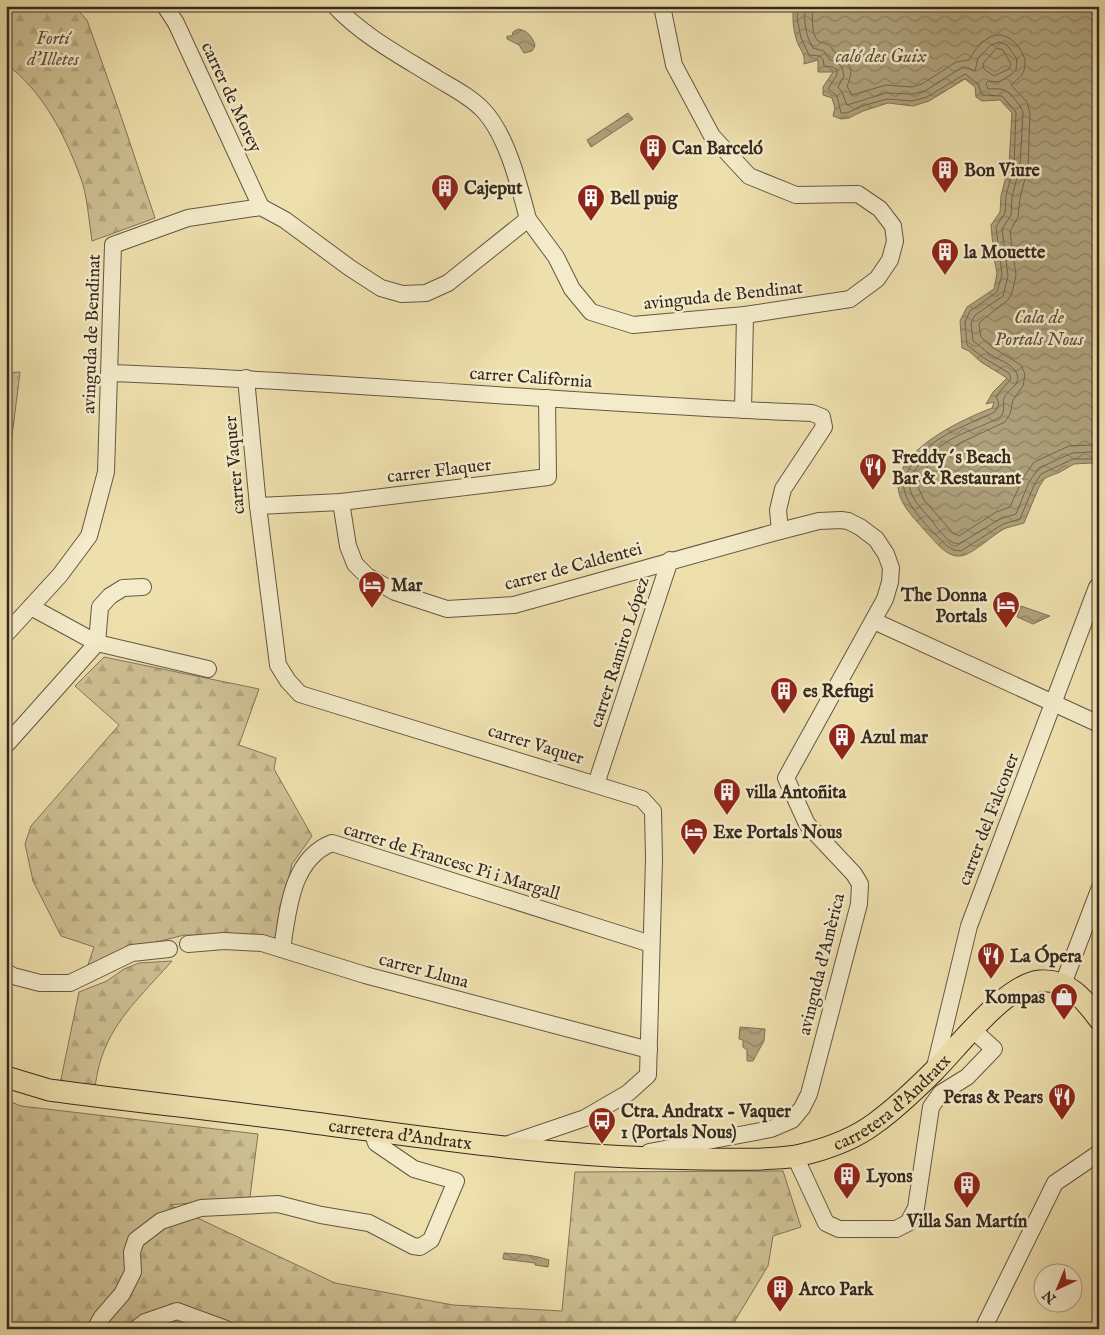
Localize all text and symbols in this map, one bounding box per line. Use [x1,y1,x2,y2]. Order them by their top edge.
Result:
park label: Fortí d'Illetes [26,28,80,72]
street label: carrer de Morey [195,39,266,157]
water label: caló des Guix [836,45,927,69]
building icon: Can Barceló [638,133,668,172]
place label: Can Barceló [672,138,763,161]
building icon: Bon Viure [930,155,960,194]
place label: Bon Viure [964,160,1040,183]
building icon: Cajeput [430,173,460,212]
place label: Cajeput [464,178,523,201]
building icon: Bell puig [576,183,606,222]
place label: Bell puig [610,188,679,211]
building icon: la Mouette [930,237,960,276]
place label: la Mouette [963,242,1046,265]
street label: avinguda de Bendinat [78,254,107,414]
street label: avinguda de Bendinat [642,277,804,316]
water label: Cala de Portals Nous [995,306,1084,352]
street label: carrer Califòrnia [469,363,593,394]
street label: carrer Vaquer [220,414,251,515]
place label: Freddy´s Beach Bar & Restaurant [892,447,1022,491]
restaurant icon: Freddy´s Beach Bar & Restaurant [858,452,888,491]
street label: carrer Flaquer [386,454,493,489]
street label: carrer de Caldentei [502,538,645,597]
hotel icon: Mar [357,570,387,609]
street label: carrer Ramiro López [585,574,656,731]
place label: Mar [391,575,423,598]
place label: The Donna Portals [900,585,988,629]
hotel icon: The Donna Portals [991,590,1021,629]
building icon: es Refugi [769,676,799,715]
place label: es Refugi [803,681,874,704]
street label: carrer Vaquer [485,720,587,771]
building icon: Azul mar [827,722,857,761]
place label: Azul mar [860,727,928,750]
street label: carrer del Falconer [954,750,1025,889]
building icon: villa Antoñita [712,777,742,816]
place label: villa Antoñita [745,782,847,805]
hotel icon: Exe Portals Nous [679,817,709,856]
street label: carrer de Francesc Pi i Margall [341,819,563,906]
place label: Exe Portals Nous [713,822,843,845]
street label: avinguda d'Amèrica [794,891,851,1038]
restaurant icon: La Ópera [976,941,1006,980]
place label: La Ópera [1010,944,1083,969]
street label: carrer Lluna [376,948,471,995]
shop icon: Kompas [1049,982,1079,1021]
place label: Kompas [985,987,1046,1010]
street label: carretera d'Andratx [830,1050,957,1157]
restaurant icon: Peras & Pears [1047,1082,1077,1121]
place label: Peras & Pears [943,1087,1044,1110]
place label: Ctra. Andratx - Vaquer 1 (Portals Nous) [621,1101,791,1145]
bus stop icon: Ctra. Andratx - Vaquer 1 (Portals Nous) [587,1106,617,1145]
street label: carretera d'Andratx [327,1115,473,1156]
building icon: Lyons [832,1161,862,1200]
place label: Lyons [866,1166,913,1189]
building icon: Villa San Martín [952,1170,982,1209]
place label: Villa San Martín [906,1211,1028,1234]
north arrow [1032,1262,1082,1312]
building icon: Arco Park [765,1274,795,1313]
place label: Arco Park [798,1279,875,1302]
text: N [1039,1286,1061,1308]

